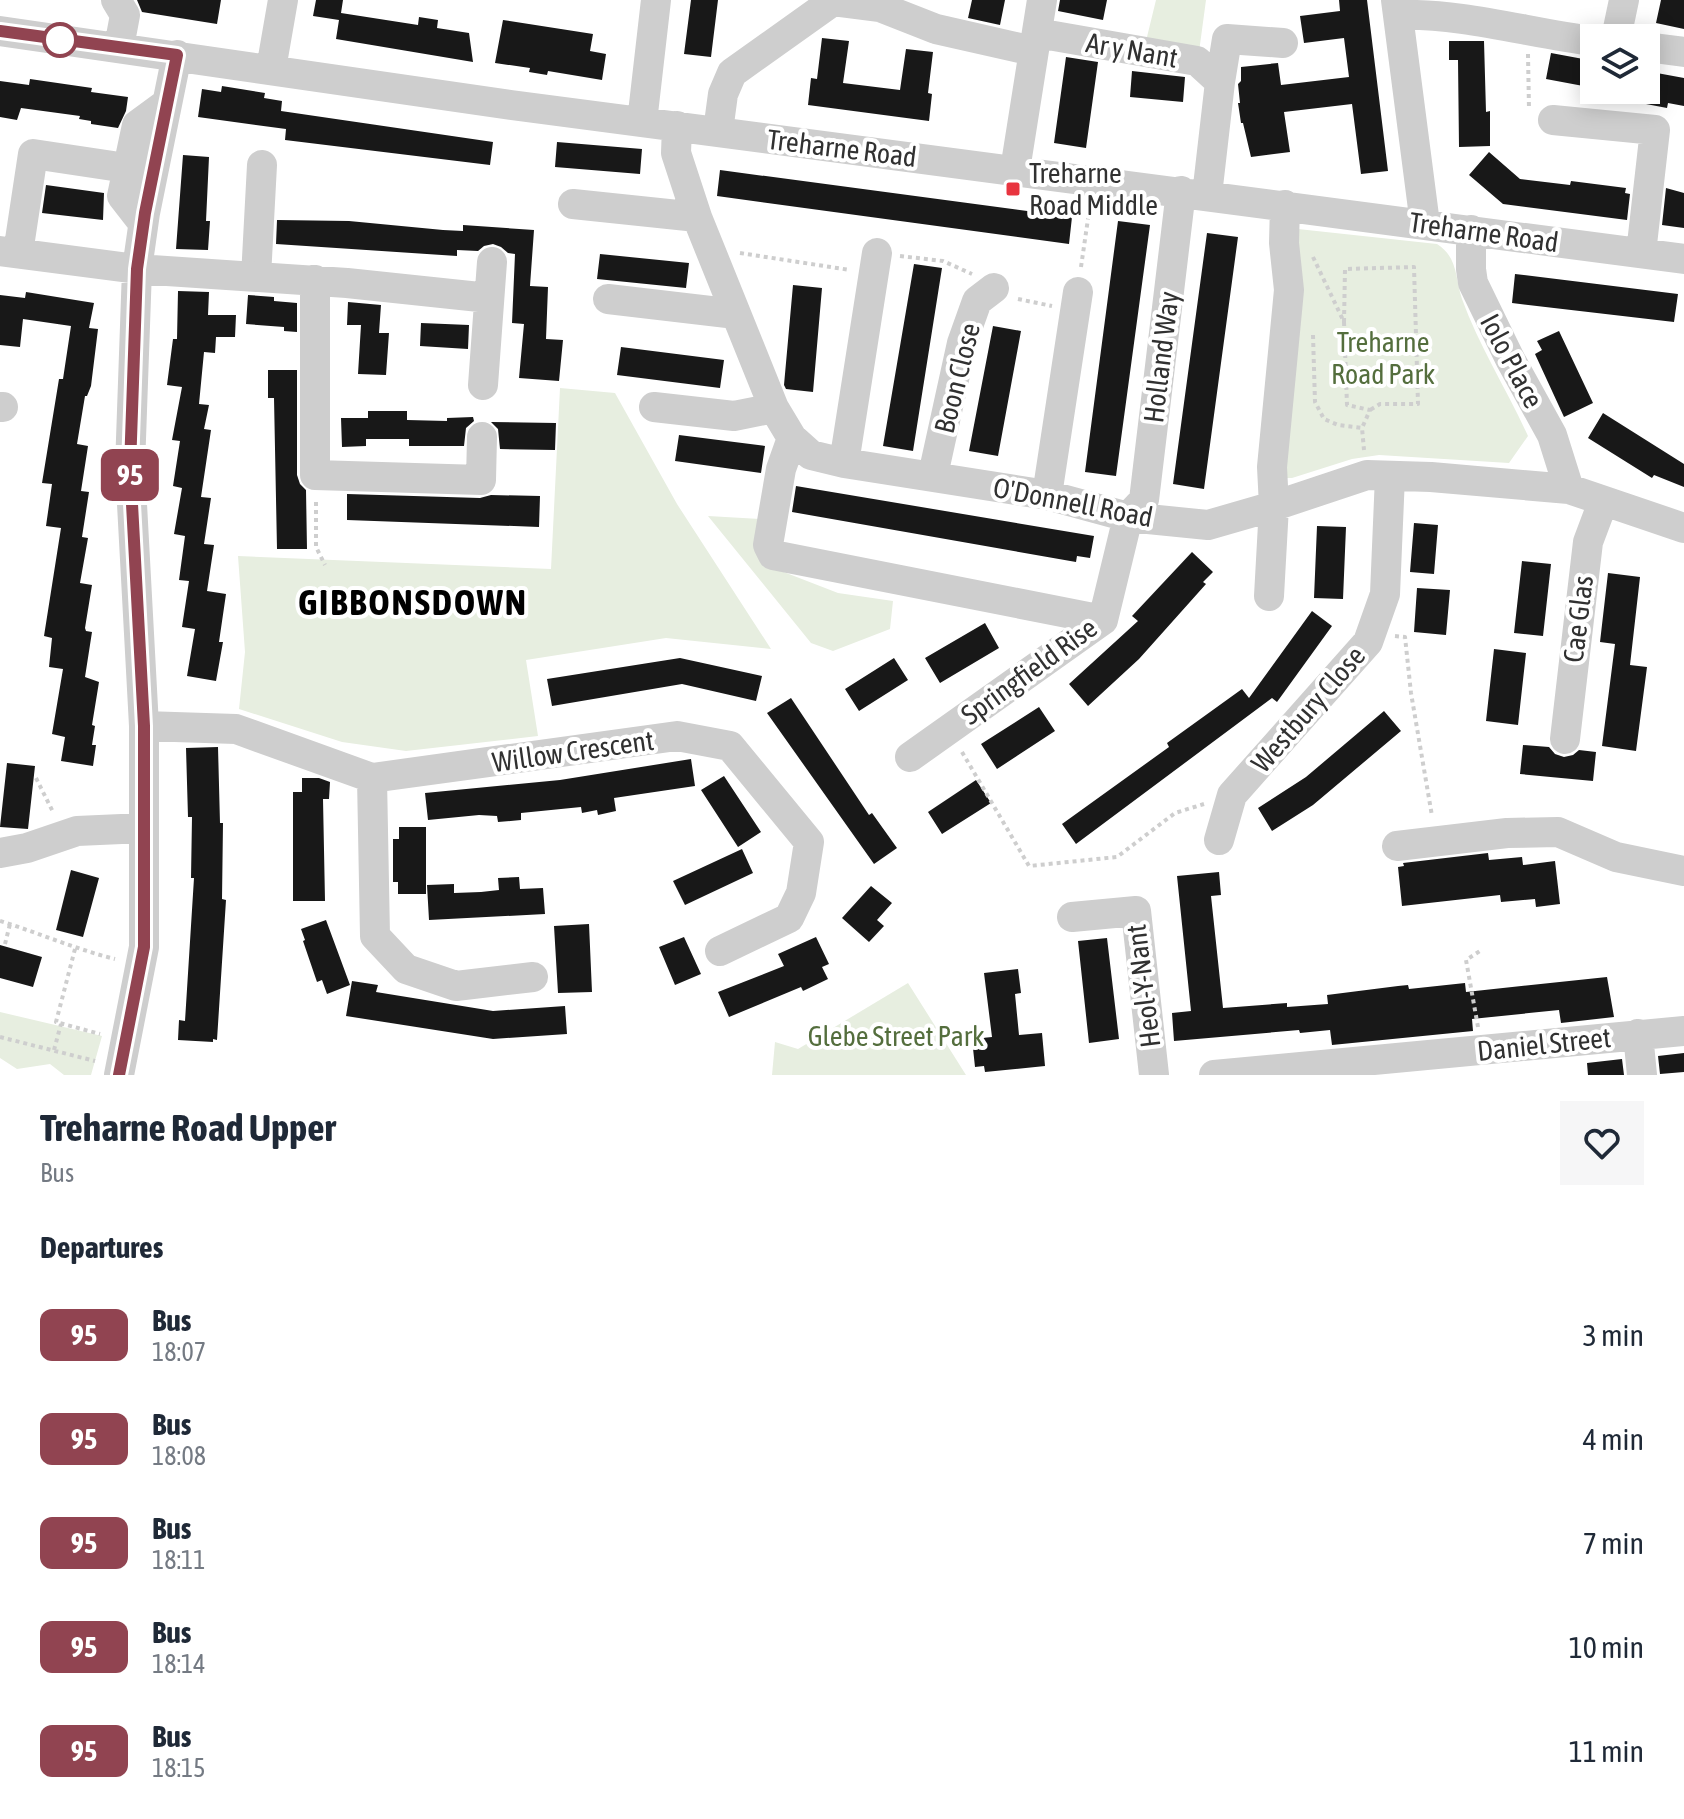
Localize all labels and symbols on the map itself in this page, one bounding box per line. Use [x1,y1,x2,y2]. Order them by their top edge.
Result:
unlabelled marker [43,23,77,57]
street label: Ar y Nant [1084,26,1180,74]
street label: Treharne Road [766,123,918,173]
place label: Treharne Road Middle [1029,157,1158,221]
marker: Treharne Road Middle [1004,180,1022,198]
street label: Treharne Road [1407,206,1561,258]
street label: Holland Way [1137,290,1185,424]
street label: Iolo Place [1474,309,1550,413]
street label: Boon Close [928,320,986,436]
park label: Treharne Road Park [1331,326,1435,390]
line badge: 95 [94,449,166,501]
street label: O'Donnell Road [991,471,1155,533]
street label: Cae Glas [1557,574,1599,664]
district label: GIBBONSDOWN [298,581,528,623]
street label: Springfield Rise [955,611,1103,731]
street label: Westbury Close [1245,640,1371,778]
street label: Willow Crescent [490,724,656,778]
street label: Heol-Y-Nant [1120,923,1166,1049]
park label: Glebe Street Park [808,1020,984,1052]
street label: Daniel Street [1476,1021,1612,1067]

